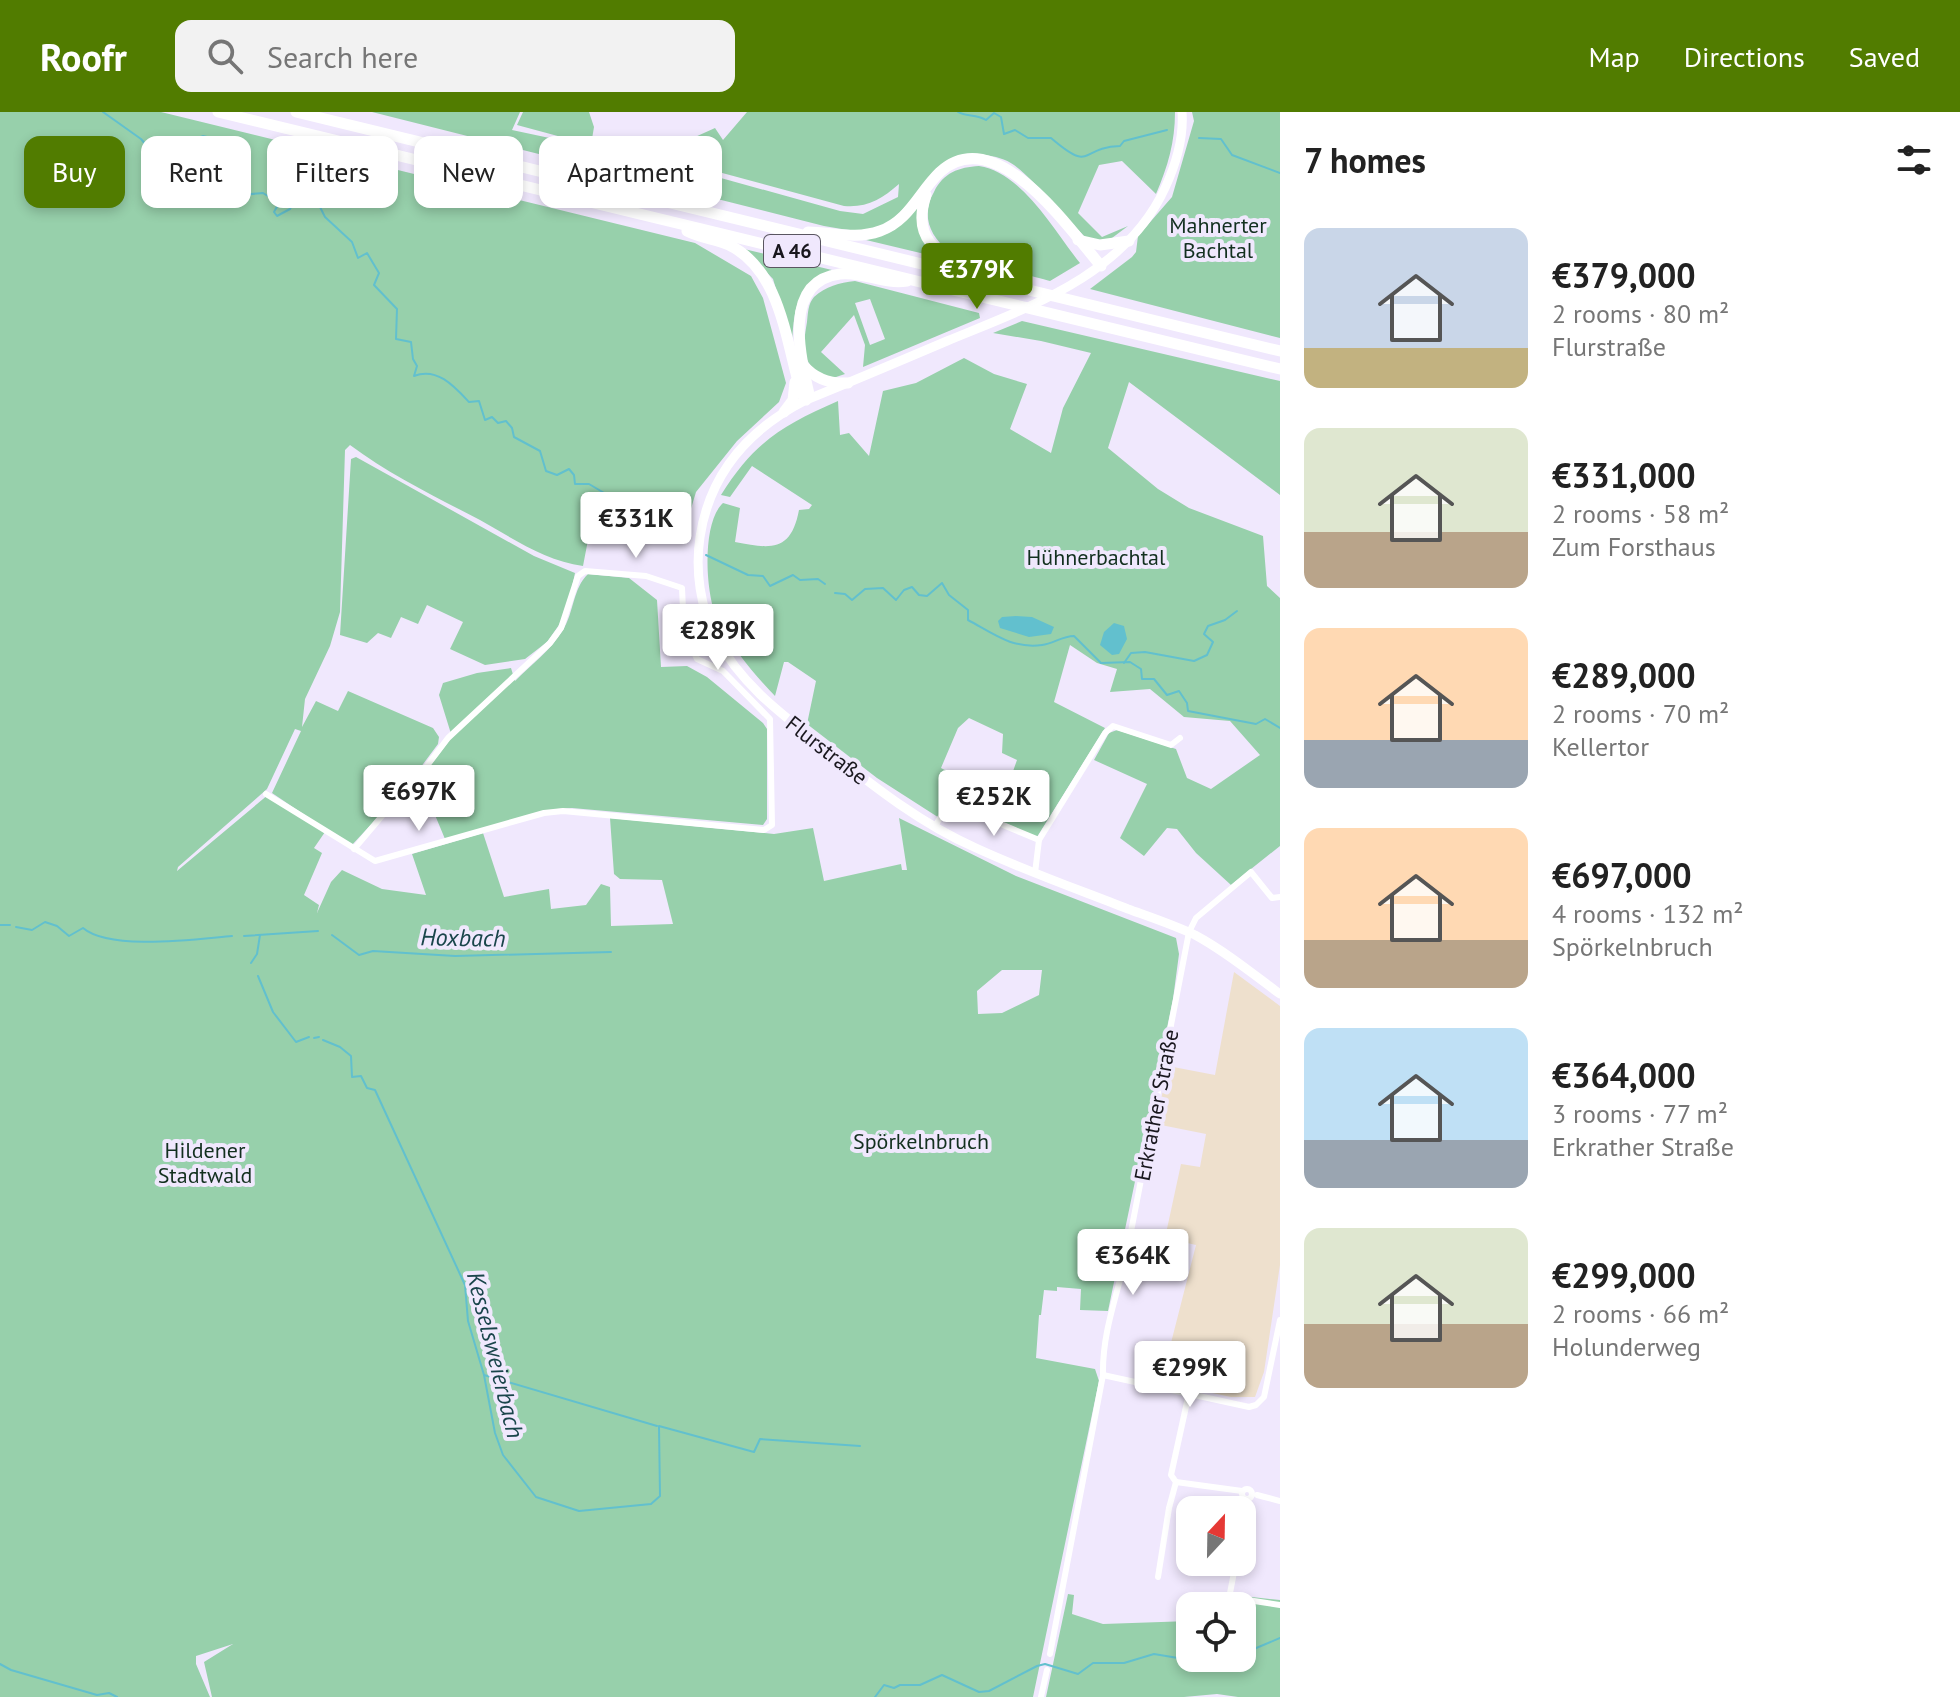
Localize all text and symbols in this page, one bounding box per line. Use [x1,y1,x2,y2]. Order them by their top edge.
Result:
search box [175,20,735,92]
text: Roofr [40,32,127,81]
icon: search [203,34,247,78]
text: Search here [267,37,418,76]
text: Map [1589,38,1640,75]
text: Directions [1684,38,1805,75]
text: Saved [1849,38,1920,75]
chip: Buy [24,136,125,208]
chip: Rent [141,136,251,208]
chip: Filters [267,136,398,208]
chip: New [414,136,523,208]
chip: Apartment [539,136,722,208]
text: 7 homes [1304,138,1426,182]
icon: filters [1892,138,1936,182]
park label: Mahnerter Bachtal [1169,211,1267,264]
road number: A 46 [764,235,820,267]
pin: €379K [921,243,1033,311]
text: €379K [939,252,1015,285]
text: €379,000 [1552,253,1696,297]
icon: home [1368,260,1464,356]
text: 2 rooms · 80 m² [1552,297,1729,330]
text: Flurstraße [1552,330,1666,363]
text: €331,000 [1552,453,1696,497]
icon: home [1368,460,1464,556]
pin: €331K [580,492,692,560]
text: 2 rooms · 58 m² [1552,497,1729,530]
text: €331K [598,501,674,534]
text: Zum Forsthaus [1552,530,1716,563]
park label: Hühnerbachtal [1027,543,1166,571]
pin: €289K [662,604,774,672]
text: €289K [680,613,756,646]
text: €289,000 [1552,653,1696,697]
icon: home [1368,660,1464,756]
text: 2 rooms · 70 m² [1552,697,1729,730]
street label: Flurstraße [780,709,874,791]
text: Kellertor [1552,730,1649,763]
pin: €697K [363,765,475,833]
pin: €252K [938,770,1050,838]
text: €697K [381,774,457,807]
text: €252K [956,779,1032,812]
text: €697,000 [1552,853,1691,897]
icon: home [1368,860,1464,956]
text: 4 rooms · 132 m² [1552,897,1744,930]
water label: Hoxbach [420,921,506,954]
text: Spörkelnbruch [1552,930,1713,963]
street label: Erkrather Straße [1128,1027,1184,1183]
text: €364,000 [1552,1053,1696,1097]
icon: home [1368,1060,1464,1156]
text: 3 rooms · 77 m² [1552,1097,1728,1130]
park label: Spörkelnbruch [853,1127,989,1155]
text: Erkrather Straße [1552,1130,1734,1163]
park label: Hildener Stadtwald [158,1136,252,1189]
pin: €364K [1077,1229,1189,1297]
text: €364K [1095,1238,1171,1271]
text: €299,000 [1552,1253,1696,1297]
icon: home [1368,1260,1464,1356]
water label: Kesselsweierbach [460,1269,531,1441]
text: 2 rooms · 66 m² [1552,1297,1729,1330]
text: Holunderweg [1552,1330,1701,1363]
pin: €299K [1134,1341,1246,1409]
text: €299K [1152,1350,1228,1383]
north arrow [1176,1496,1256,1576]
map controls [1176,1496,1256,1672]
button: locate [1176,1592,1256,1672]

